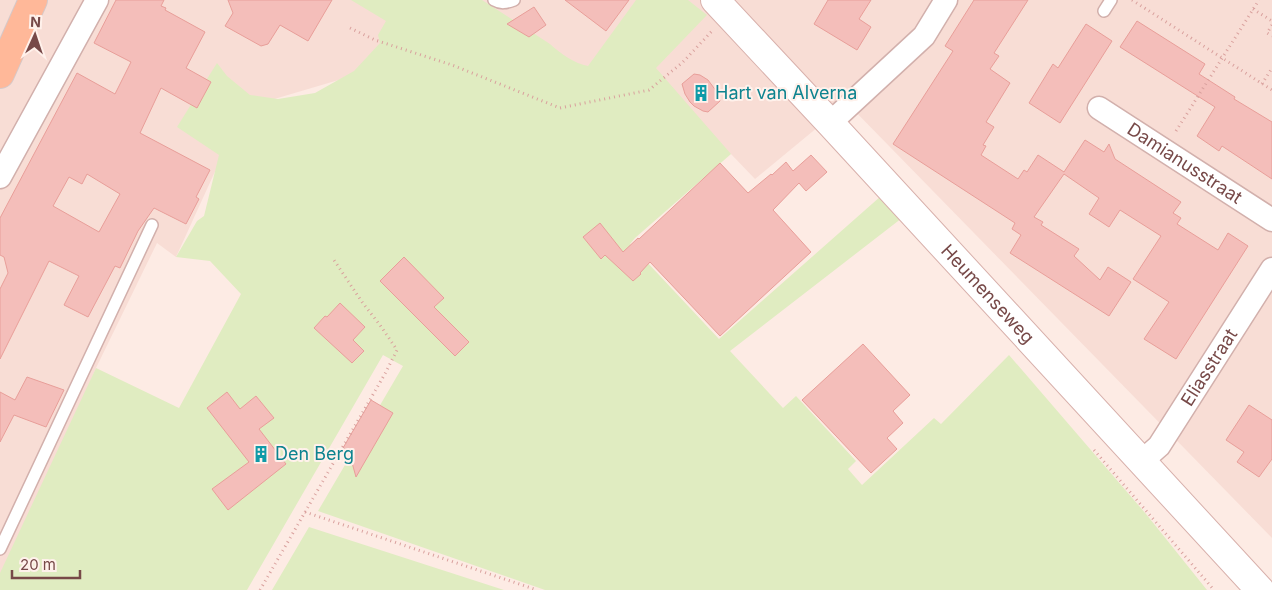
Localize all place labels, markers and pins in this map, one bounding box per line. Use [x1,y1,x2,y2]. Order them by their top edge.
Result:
place label: Hart van Alverna [715,82,857,103]
building icon: Hart van Alverna [691,83,711,103]
place label: Den Berg [275,443,354,464]
building icon: Den Berg [251,444,271,464]

